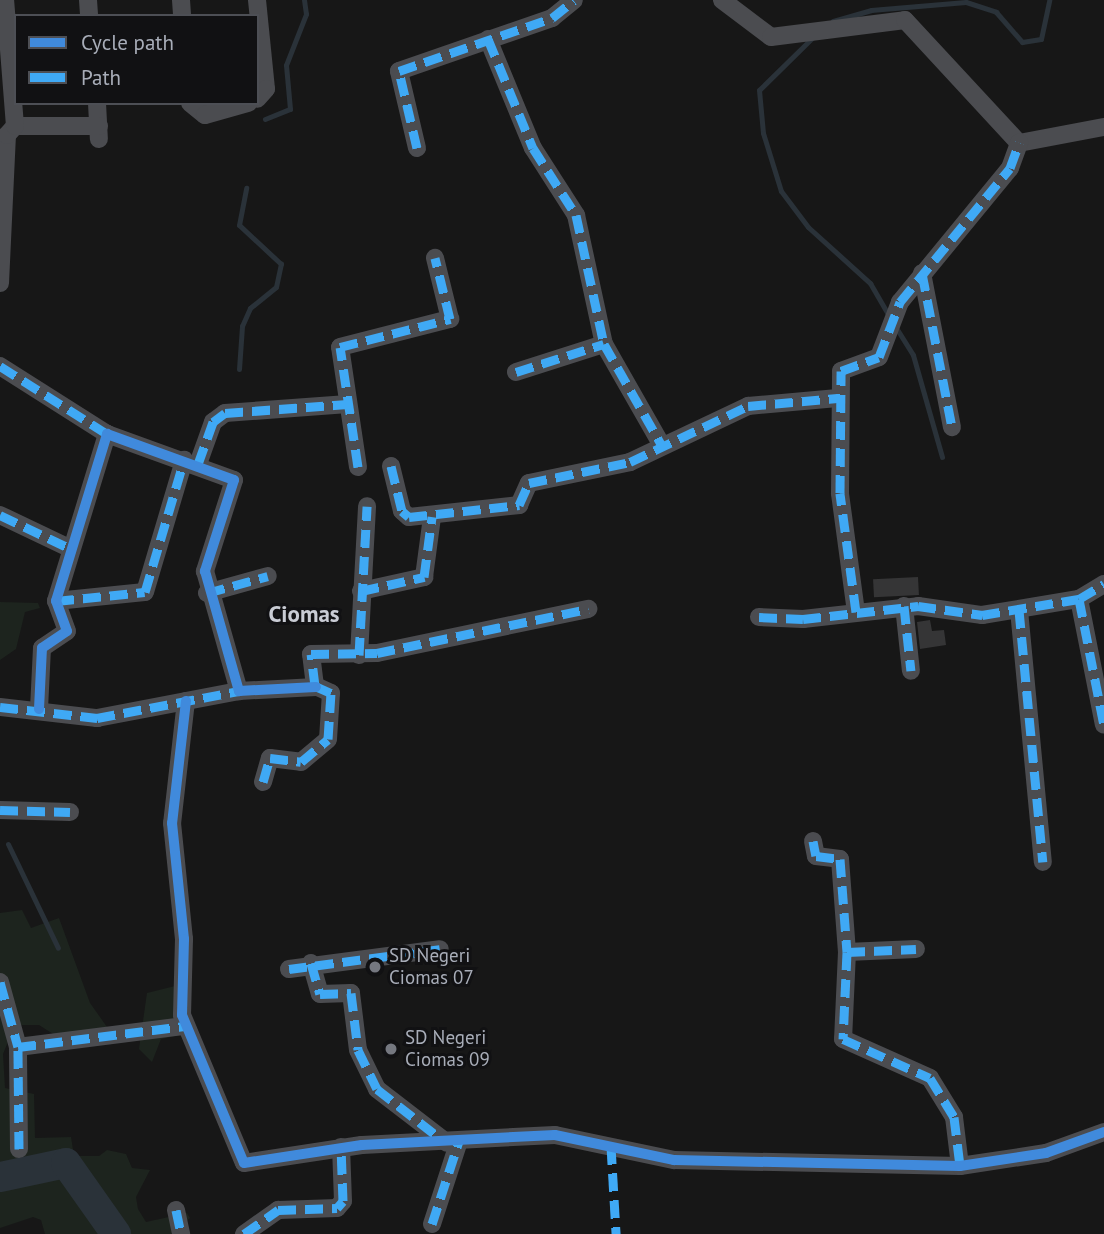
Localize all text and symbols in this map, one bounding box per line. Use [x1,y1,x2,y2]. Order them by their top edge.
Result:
legend [14,14,259,105]
text: Cycle path [81,29,174,56]
text: Path [81,64,121,91]
district label: Ciomas [268,600,340,628]
place label: SD Negeri Ciomas 07 [389,945,474,989]
marker: SD Negeri Ciomas 07 [367,959,383,975]
place label: SD Negeri Ciomas 09 [405,1027,490,1071]
marker: SD Negeri Ciomas 09 [383,1041,399,1057]

